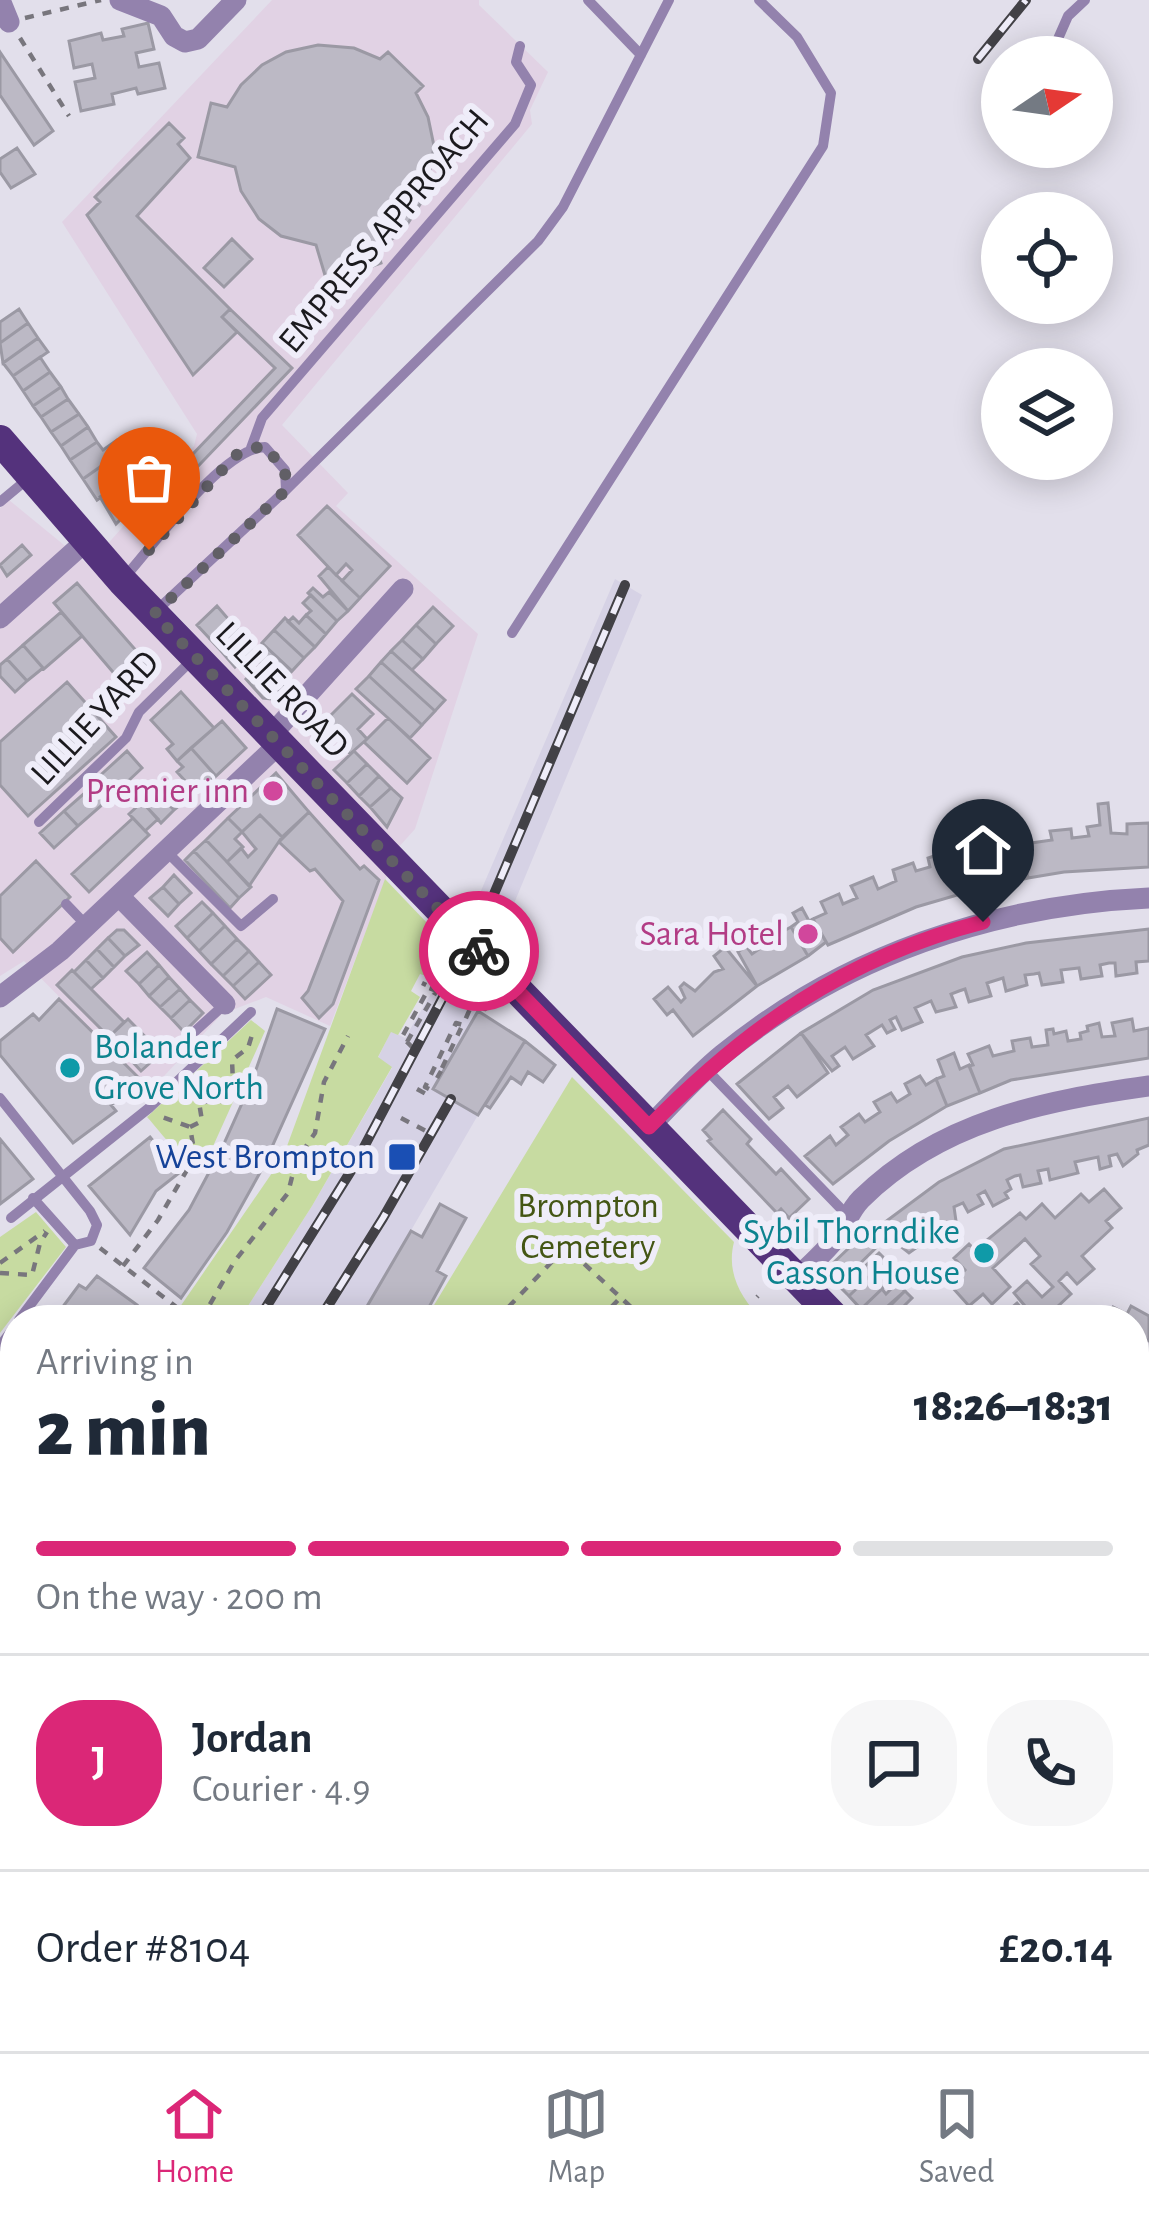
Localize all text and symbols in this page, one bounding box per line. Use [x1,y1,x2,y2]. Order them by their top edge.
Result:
north arrow [981,36,1113,168]
map controls [981,36,1113,480]
street label: EMPRESS APPROACH [272,102,496,360]
button: locate [981,192,1113,324]
button: layers [981,348,1113,480]
pin [98,427,200,550]
icon: bag [116,445,182,511]
street label: LILLIE ROAD [209,615,355,765]
street label: LILLIE YARD [24,644,166,792]
place label: Premier inn [85,773,249,809]
marker: Premier inn [260,778,286,804]
pin [932,799,1034,922]
icon: home [950,817,1016,883]
courier [419,891,539,1011]
place label: Sara Hotel [640,916,784,952]
icon: bike [446,918,512,984]
marker: Sara Hotel [795,921,821,947]
place label: Bolander Grove North [94,1029,264,1106]
marker: Bolander Grove North [57,1055,83,1081]
place label: West Brompton [155,1139,375,1175]
marker: West Brompton [386,1141,418,1173]
park label: Brompton Cemetery [517,1188,659,1265]
place label: Sybil Thorndike Casson House [743,1214,960,1291]
marker: Sybil Thorndike Casson House [971,1240,997,1266]
text: Arriving in [36,1343,194,1382]
text: 18:26–18:31 [914,1384,1113,1429]
text: 2 min [36,1392,211,1470]
text: On the way · 200 m [36,1578,323,1617]
button: chat [831,1700,957,1826]
button: phone [987,1700,1113,1826]
text: Jordan [192,1716,313,1761]
text: J [91,1740,107,1785]
text: Courier · 4.9 [192,1770,371,1809]
text: Order #8104 [36,1926,251,1971]
text: £20.14 [999,1926,1113,1971]
tab: Home [155,2081,234,2193]
tab: Map [543,2081,609,2193]
tab: Saved [919,2081,994,2193]

